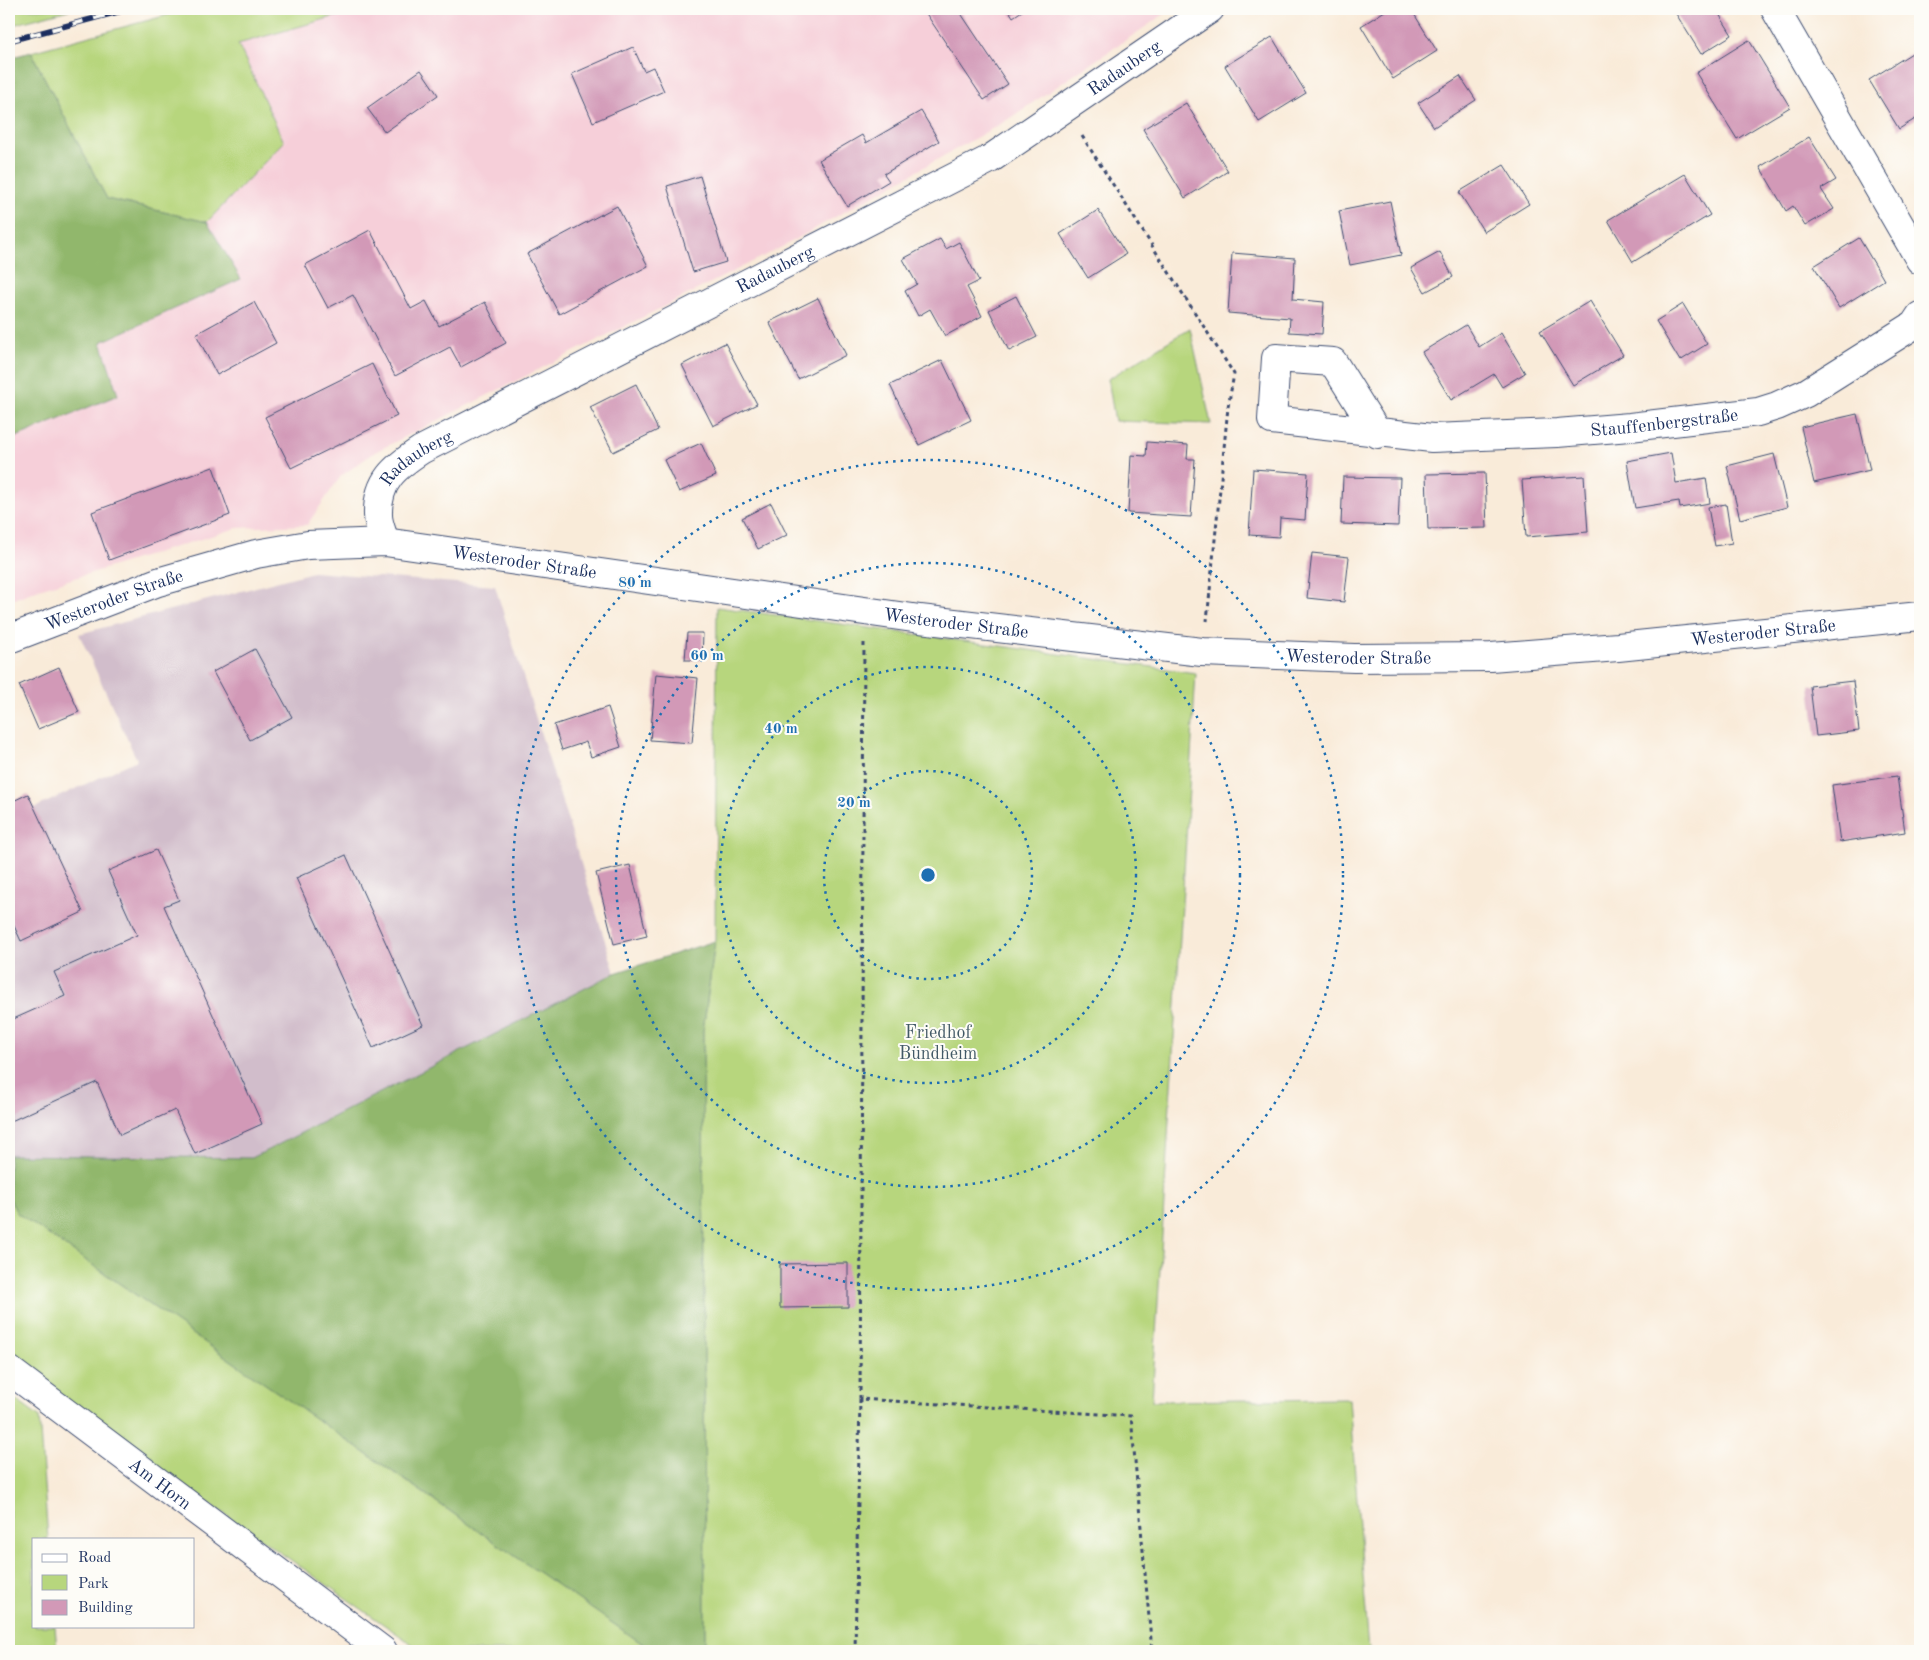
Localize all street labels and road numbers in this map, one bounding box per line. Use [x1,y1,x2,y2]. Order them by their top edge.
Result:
street label: Radauberg [1085,37,1165,100]
street label: Radauberg [734,243,817,297]
street label: Stauffenbergstraße [1590,406,1739,440]
street label: Radauberg [377,427,456,490]
street label: Westeroder Straße [451,544,598,582]
street label: Westeroder Straße [42,567,185,634]
street label: Westeroder Straße [882,606,1029,642]
street label: Westeroder Straße [1689,617,1837,650]
street label: Westeroder Straße [1285,647,1431,668]
street label: Am Horn [125,1455,194,1514]

